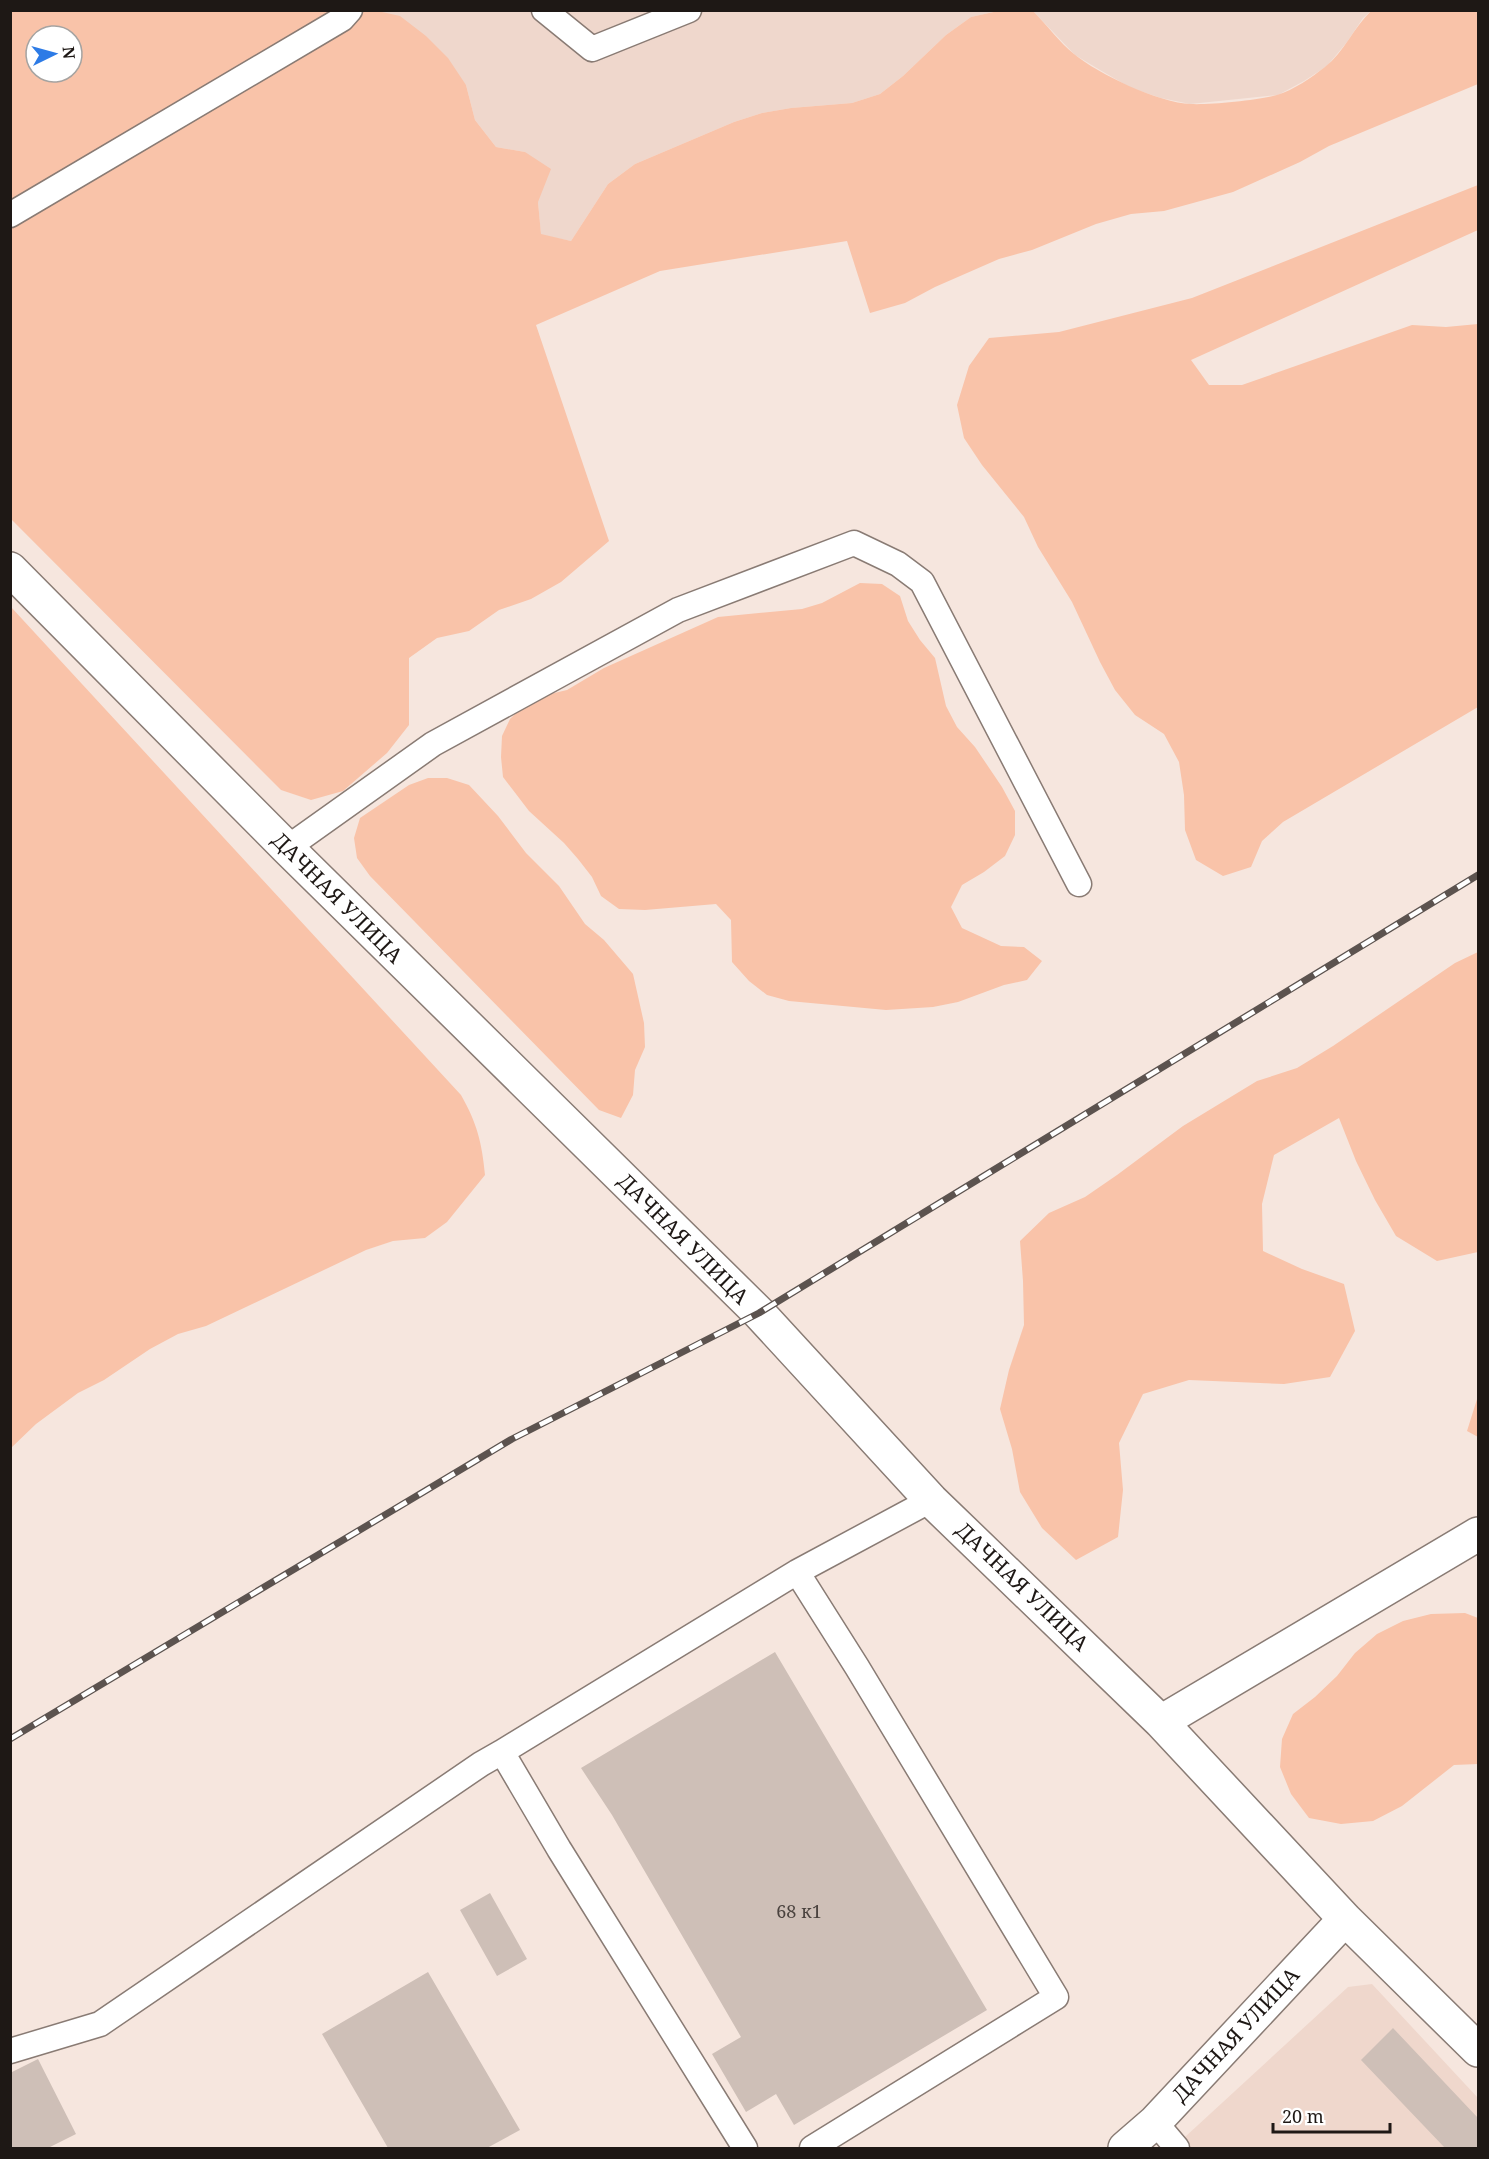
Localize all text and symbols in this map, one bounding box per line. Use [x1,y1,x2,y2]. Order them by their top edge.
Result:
north arrow [24,24,84,84]
text: N [57,45,80,60]
street label: ДАЧНАЯ УЛИЦА [266,826,409,969]
street label: ДАЧНАЯ УЛИЦА [612,1167,755,1310]
street label: ДАЧНАЯ УЛИЦА [950,1516,1095,1657]
house number: 68 к1 [776,1899,822,1923]
street label: ДАЧНАЯ УЛИЦА [1166,1961,1305,2108]
scale bar [1273,2096,1390,2134]
text: 20 m [1282,2104,1324,2128]

